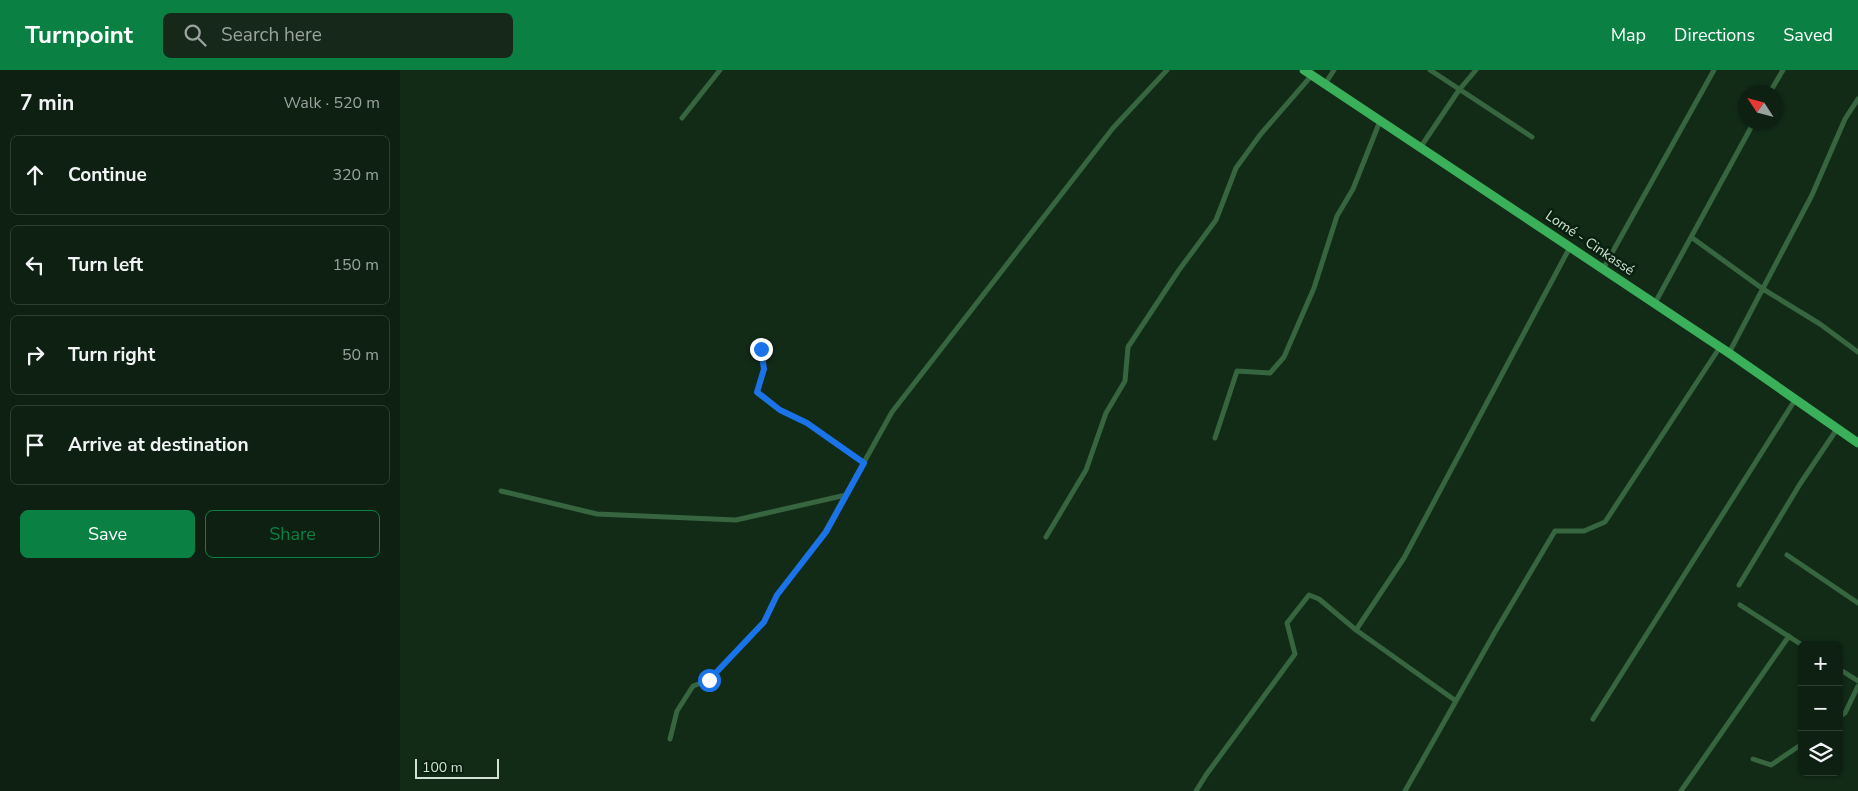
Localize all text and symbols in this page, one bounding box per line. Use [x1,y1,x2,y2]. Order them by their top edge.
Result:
search box [163,13,513,58]
text: Turnpoint [25,19,133,51]
icon: search [181,21,209,49]
text: Search here [221,22,322,48]
text: Map [1611,23,1646,47]
text: Directions [1674,23,1755,47]
text: Saved [1783,23,1833,47]
north arrow [1738,85,1783,130]
text: 7 min [20,89,74,117]
text: Walk · 520 m [284,92,380,114]
icon: ahead [21,161,49,189]
text: Continue [68,162,147,188]
text: 320 m [332,164,379,186]
street label: Lomé - Cinkassé [1542,206,1638,280]
icon: left [21,251,49,279]
text: Turn left [68,252,143,278]
text: 150 m [332,254,379,276]
route end [750,338,773,361]
icon: right [21,341,49,369]
text: Turn right [68,342,155,368]
text: 50 m [342,344,379,366]
icon: arrive [21,431,49,459]
text: Arrive at destination [68,432,249,458]
button: Save [20,510,195,558]
button: Share [205,510,380,558]
map controls [1798,641,1843,776]
button: + [1798,641,1843,686]
route start [698,669,721,692]
button: − [1798,686,1843,731]
button: layers [1798,731,1843,776]
scale bar [415,756,499,779]
text: 100 m [422,758,463,777]

